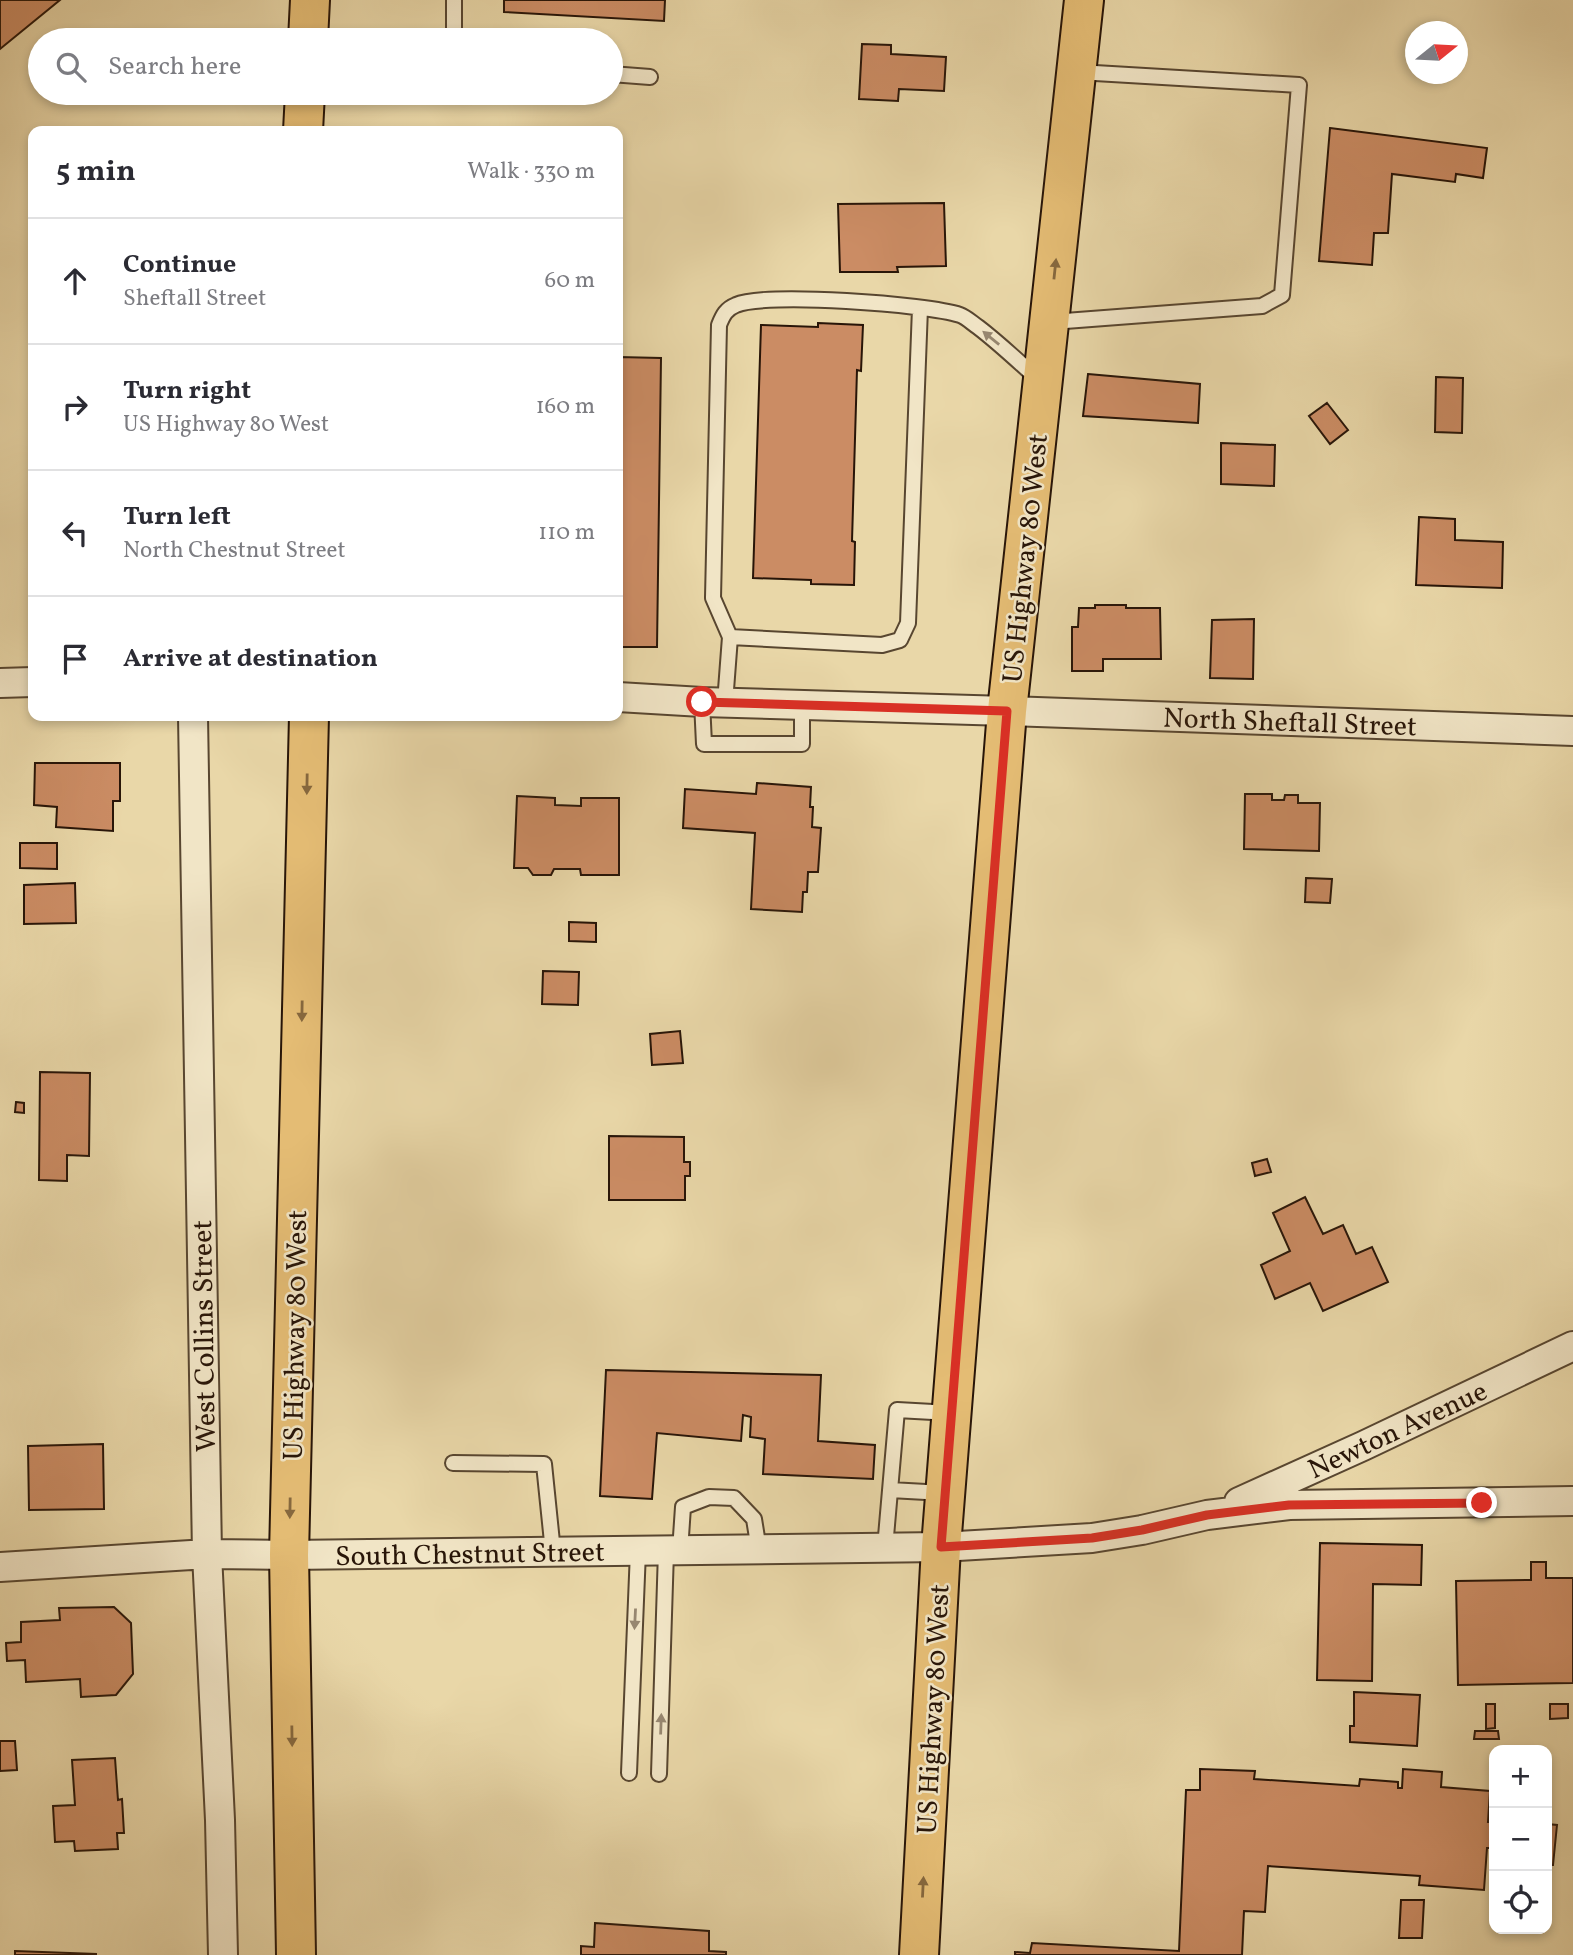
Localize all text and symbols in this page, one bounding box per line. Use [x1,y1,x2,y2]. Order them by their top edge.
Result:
north arrow [1405,21,1468,84]
search box [28,28,623,105]
icon: search [52,48,90,86]
text: Search here [108,49,241,85]
text: 5 min [56,151,136,193]
text: Walk · 330 m [467,156,595,188]
text: Continue [123,247,236,283]
one-way arrow [1050,257,1061,279]
icon: ahead [56,262,94,300]
text: 60 m [545,265,595,297]
text: Sheftall Street [123,283,266,315]
one-way arrow [983,331,1000,346]
text: Turn right [123,373,251,409]
icon: right [56,388,94,426]
text: 160 m [536,391,595,423]
text: US Highway 80 West [123,409,329,441]
street label: US Highway 80 West [994,432,1059,685]
text: Turn left [123,499,231,535]
icon: left [56,514,94,552]
text: 110 m [538,517,595,549]
text: North Chestnut Street [123,535,346,567]
icon: arrive [56,640,94,678]
text: Arrive at destination [123,641,378,677]
route start [686,686,717,717]
street label: North Sheftall Street [1162,700,1417,747]
one-way arrow [301,773,313,795]
one-way arrow [296,1001,307,1023]
street label: US Highway 80 West [275,1209,318,1461]
street label: West Collins Street [184,1219,227,1452]
street label: Newton Avenue [1302,1373,1494,1490]
route end [1466,1487,1497,1518]
one-way arrow [284,1498,296,1520]
street label: South Chestnut Street [335,1534,605,1577]
street label: US Highway 80 West [908,1583,961,1835]
one-way arrow [629,1609,640,1631]
one-way arrow [655,1713,666,1735]
one-way arrow [286,1725,298,1747]
map controls [1489,1745,1552,1934]
button: + [1489,1745,1552,1808]
button: − [1489,1808,1552,1871]
button: locate [1489,1871,1552,1934]
one-way arrow [917,1876,928,1898]

